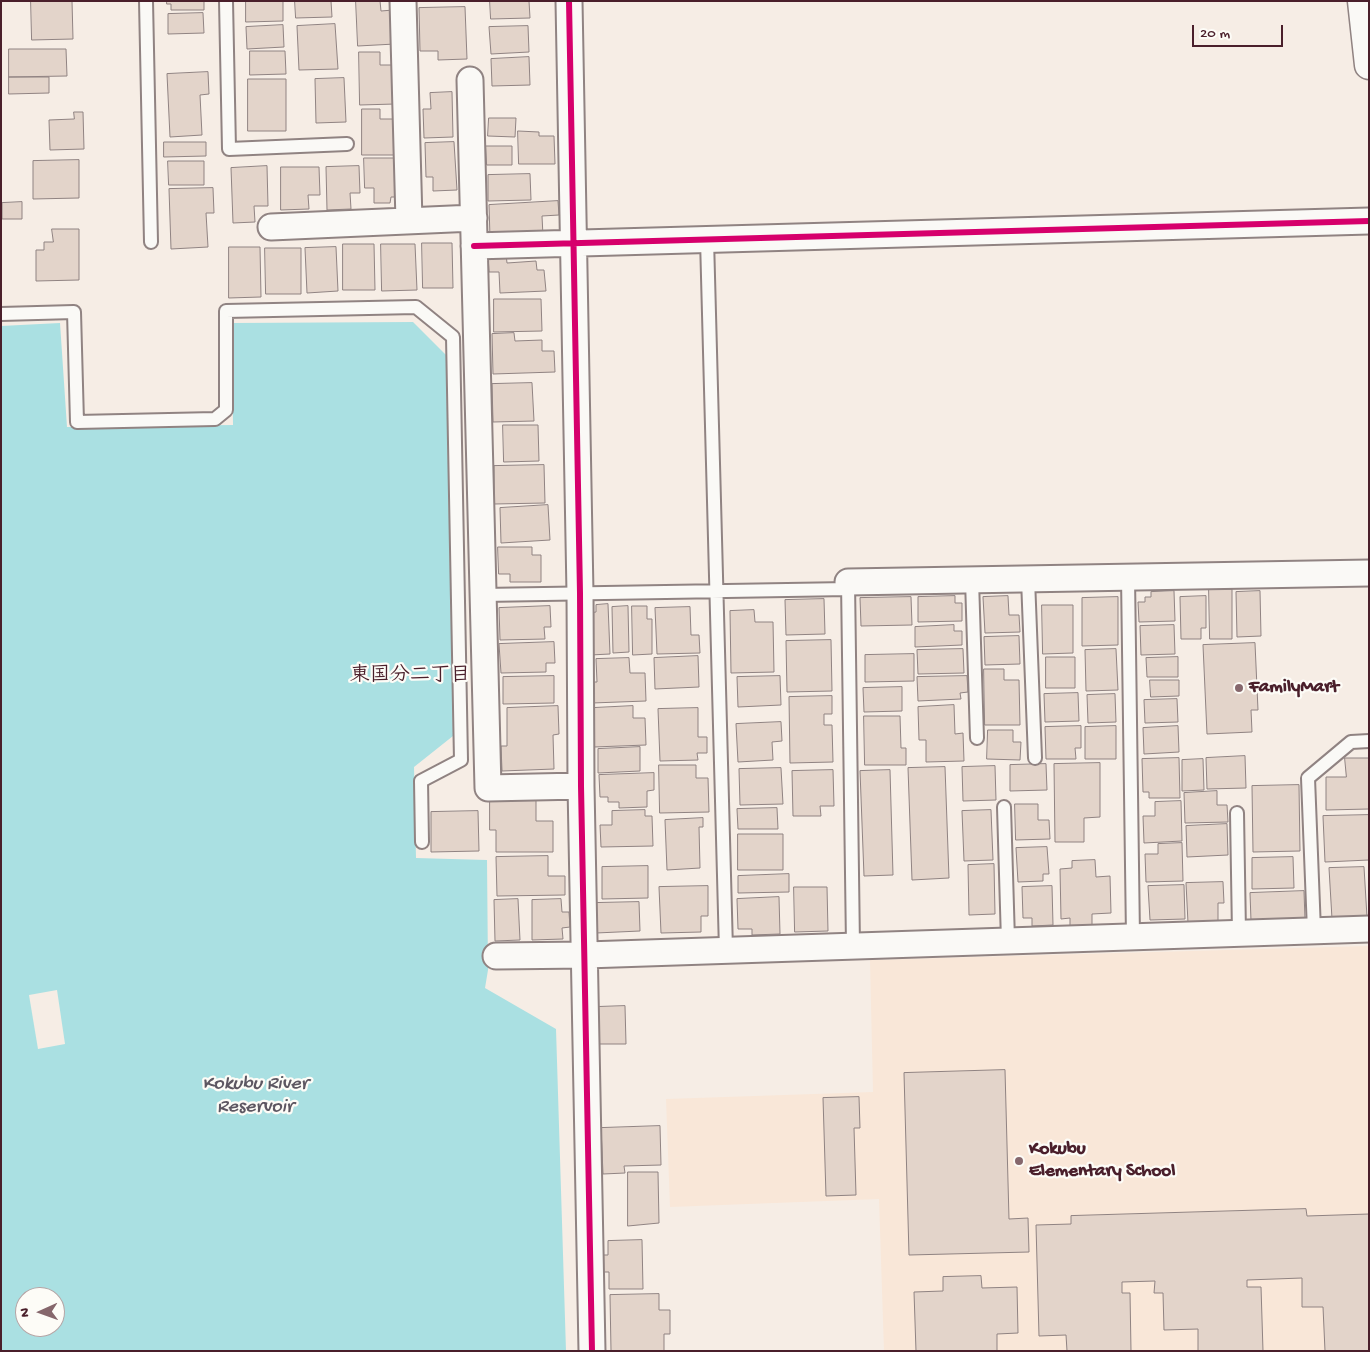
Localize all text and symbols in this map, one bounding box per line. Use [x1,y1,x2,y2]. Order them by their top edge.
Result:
scale bar [1195,15,1286,47]
text: 20 m [1200,25,1230,43]
district label: 東国分二丁目 [350,665,470,689]
place label: FamilyMart [1249,677,1339,699]
marker: FamilyMart [1233,682,1245,694]
water label: Kokubu River Reservoir [202,1073,308,1120]
place label: Kokubu Elementary School [1029,1139,1175,1183]
marker: Kokubu Elementary School [1013,1155,1025,1167]
north arrow [15,1287,65,1337]
text: N [17,1308,34,1317]

